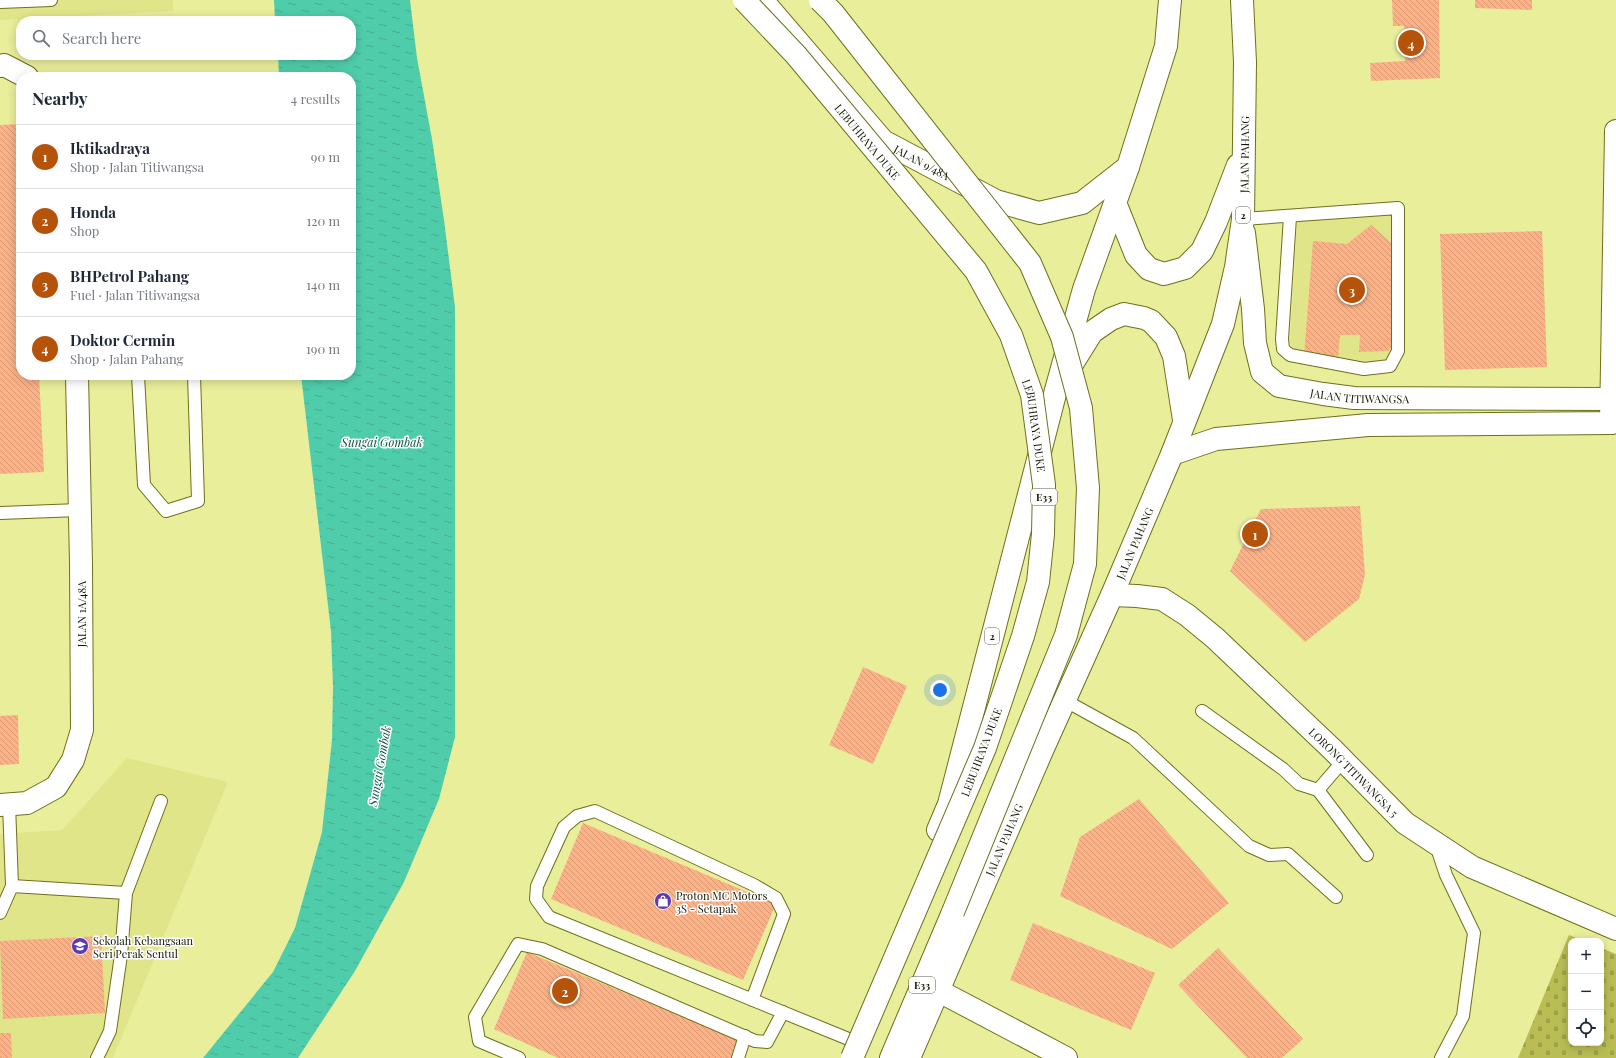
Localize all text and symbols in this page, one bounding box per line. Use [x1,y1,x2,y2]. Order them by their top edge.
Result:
search box [16,16,356,60]
icon: search [30,27,52,49]
text: Search here [62,28,141,48]
pin: 4 [1398,28,1424,58]
text: Nearby [32,87,87,109]
text: 4 results [291,90,340,107]
street label: LEBUHRAYA DUKE [832,100,904,183]
street label: JALAN PAHANG [1236,115,1252,194]
text: Iktikadraya [70,138,150,158]
street label: JALAN 9/48A [891,140,953,183]
text: 1 [43,148,47,165]
text: 90 m [311,148,340,165]
text: Shop · Jalan Titiwangsa [70,158,204,175]
text: Honda [70,202,116,222]
road number: 2 [1236,207,1250,223]
text: 2 [42,212,48,229]
text: 120 m [306,212,340,229]
text: Shop [70,222,99,239]
text: BHPetrol Pahang [70,266,189,286]
pin: 3 [1339,275,1365,305]
text: 3 [42,276,48,293]
text: 140 m [306,276,340,293]
text: Fuel · Jalan Titiwangsa [70,286,200,303]
text: Doktor Cermin [70,330,175,350]
text: 4 [42,340,48,357]
text: 190 m [306,340,340,357]
text: Shop · Jalan Pahang [70,350,183,367]
street label: LEBUHRAYA DUKE [1019,377,1050,473]
street label: JALAN TITIWANGSA [1308,384,1409,406]
water label: Sungai Gombak [340,434,423,450]
road number: E33 [1031,489,1057,505]
street label: JALAN PAHANG [1112,504,1156,582]
pin: 1 [1242,519,1268,549]
street label: JALAN 1A/48A [74,581,89,648]
road number: 2 [985,628,999,644]
your location [930,680,950,700]
street label: LEBUHRAYA DUKE [957,705,1005,799]
street label: LORONG TITIWANGSA 5 [1306,724,1402,820]
water label: Sungai Gombak [364,725,394,808]
street label: JALAN PAHANG [981,801,1026,879]
place label: Proton MC Motors 3S - Setapak [676,888,767,916]
shop icon: Proton MC Motors 3S - Setapak [653,891,673,911]
place label: Sekolah Kebangsaan Seri Perak Sentul [93,933,194,961]
school or university icon: Sekolah Kebangsaan Seri Perak Sentul [70,936,90,956]
map controls [1568,938,1604,1046]
button: + [1568,938,1604,974]
button: − [1568,974,1604,1010]
pin: 2 [552,976,578,1006]
road number: E33 [909,977,935,993]
button: locate [1568,1010,1604,1046]

